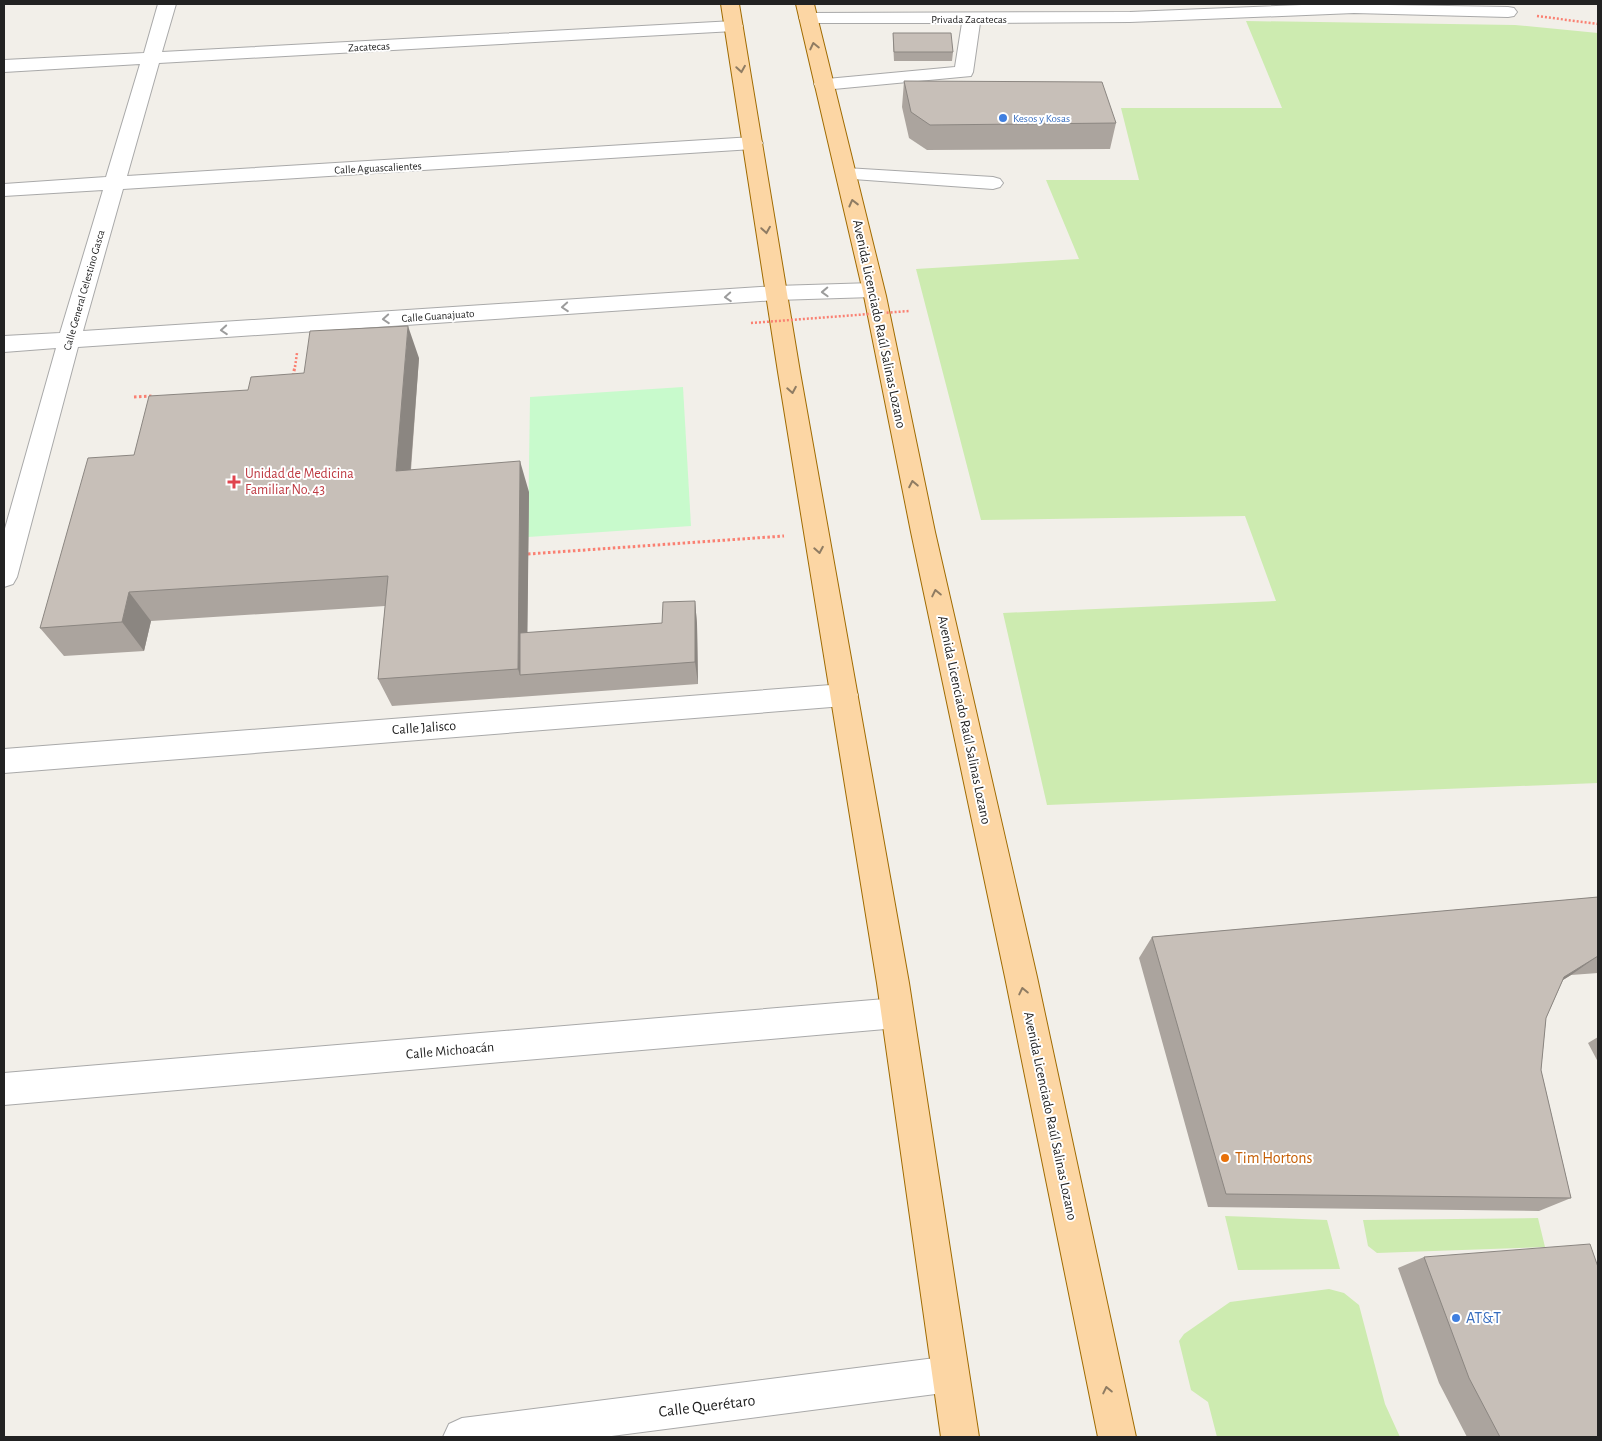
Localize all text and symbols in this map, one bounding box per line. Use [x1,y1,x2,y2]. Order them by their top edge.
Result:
street label: Privada Zacatecas [931,14,1007,25]
street label: Zacatecas [348,40,390,54]
one-way arrow [809,41,820,50]
one-way arrow [735,65,745,74]
marker: Kesos y Kosas [997,112,1009,124]
place label: Kesos y Kosas [1013,113,1070,124]
street label: Calle Aguascalientes [334,160,422,176]
one-way arrow [848,199,859,208]
street label: Avenida Licenciado Raúl Salinas Lozano [850,218,908,430]
one-way arrow [761,225,771,234]
street label: Calle General Celestino Gasca [62,229,106,351]
one-way arrow [820,286,828,297]
one-way arrow [723,291,731,302]
one-way arrow [561,302,569,313]
street label: Calle Guanajuato [401,308,475,324]
one-way arrow [382,314,390,325]
one-way arrow [219,325,227,336]
one-way arrow [787,386,797,394]
place label: Unidad de Medicina Familiar No. 43 [245,467,354,497]
marker: Unidad de Medicina Familiar No. 43 [227,475,241,489]
one-way arrow [908,480,919,489]
one-way arrow [814,546,824,555]
one-way arrow [931,588,942,597]
street label: Avenida Licenciado Raúl Salinas Lozano [935,614,993,826]
street label: Calle Jalisco [391,719,457,737]
one-way arrow [1019,986,1029,995]
street label: Avenida Licenciado Raúl Salinas Lozano [1021,1010,1079,1222]
street label: Calle Michoacán [405,1040,495,1062]
place label: Tim Hortons [1235,1150,1312,1166]
marker: Tim Hortons [1219,1152,1231,1164]
place label: AT&T [1466,1310,1501,1326]
marker: AT&T [1450,1312,1462,1324]
one-way arrow [1102,1385,1112,1394]
street label: Calle Querétaro [658,1392,757,1421]

